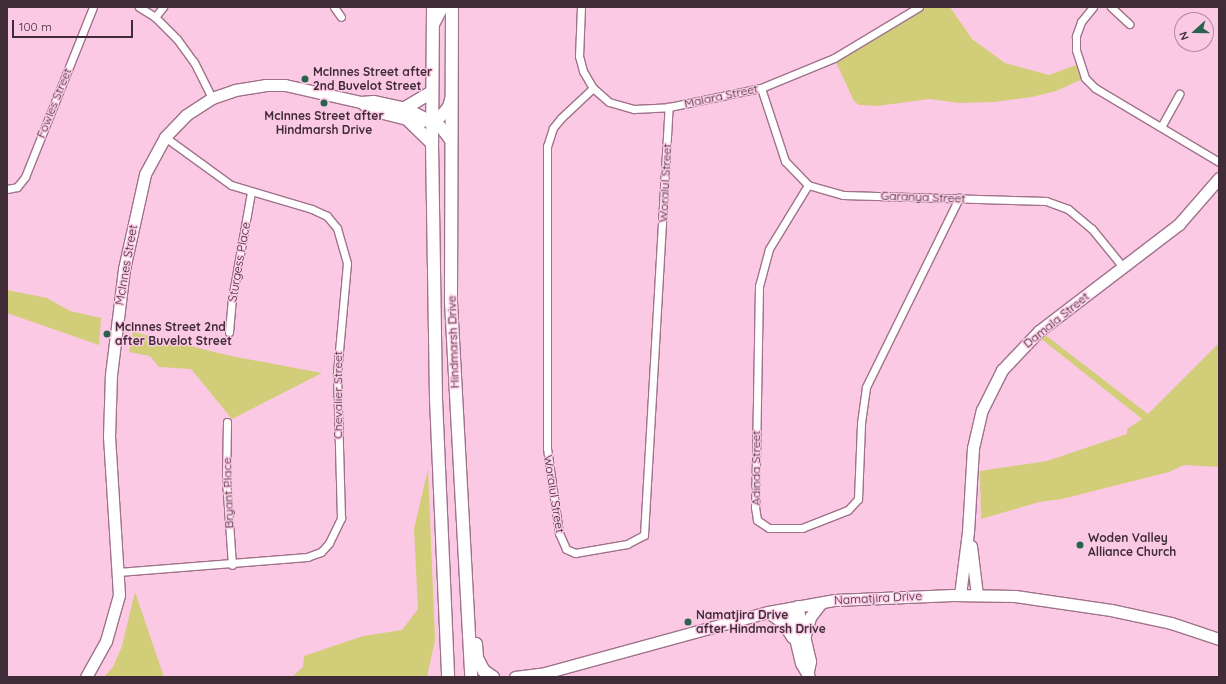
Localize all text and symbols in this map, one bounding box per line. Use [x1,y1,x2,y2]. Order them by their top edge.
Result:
scale bar [14,12,135,38]
north arrow [1174,12,1214,52]
text: 100 m [19,19,52,34]
text: N [1176,30,1192,42]
place label: McInnes Street after 2nd Buvelot Street [313,65,432,93]
street label: Fowles Street [33,66,75,140]
marker: McInnes Street after 2nd Buvelot Street [300,74,310,84]
street label: Malara Street [683,81,759,111]
marker: McInnes Street after Hindmarsh Drive [319,98,329,108]
place label: McInnes Street after Hindmarsh Drive [264,109,384,137]
street label: Woralul Street [656,143,674,223]
street label: Garanya Street [880,188,966,206]
street label: Sturgess Place [225,221,253,303]
street label: McInnes Street [112,224,140,306]
street label: Damala Street [1020,289,1092,351]
street label: Hindmarsh Drive [444,295,462,389]
place label: McInnes Street 2nd after Buvelot Street [115,320,232,348]
marker: McInnes Street 2nd after Buvelot Street [102,329,112,339]
street label: Chevalier Street [331,351,345,439]
street label: Adinda Street [749,430,763,506]
street label: Woralul Street [541,454,567,534]
street label: Bryant Place [220,457,236,529]
place label: Woden Valley Alliance Church [1088,531,1176,559]
marker: Woden Valley Alliance Church [1075,540,1085,550]
street label: Namatjira Drive [834,589,922,607]
place label: Namatjira Drive after Hindmarsh Drive [696,608,826,636]
marker: Namatjira Drive after Hindmarsh Drive [683,617,693,627]

